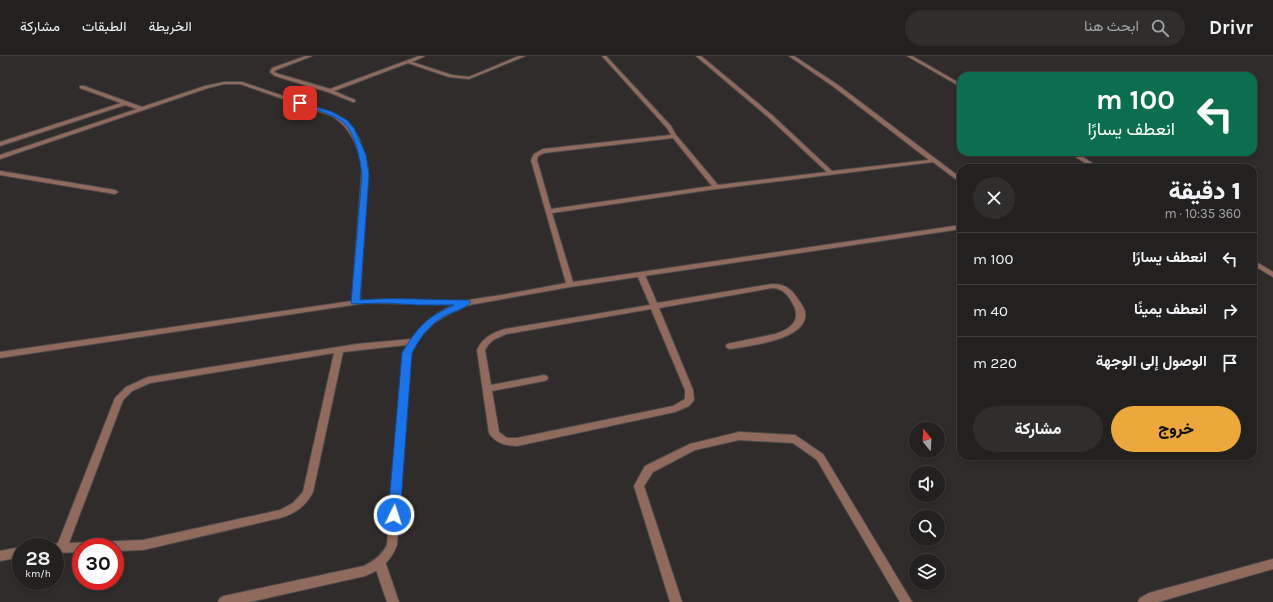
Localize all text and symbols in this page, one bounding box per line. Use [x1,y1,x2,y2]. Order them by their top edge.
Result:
search box [905,10,1185,46]
text: ابحث هنا [1084,17,1139,35]
icon: search [1149,17,1171,39]
text: Drivr [1209,17,1253,39]
text: مشاركة [20,18,60,35]
text: الطبقات [82,18,126,35]
text: الخريطة [148,18,192,35]
text: 100 m [1096,83,1175,116]
pin [283,86,317,120]
icon: left [1189,88,1241,140]
icon: arrive [289,92,311,114]
text: انعطف يسارًا [1088,118,1175,140]
button: close [973,177,1015,219]
text: 1 دقيقة [1168,177,1241,205]
text: 360 m · 10:35 [1164,206,1241,221]
text: انعطف يسارًا [1132,248,1207,266]
icon: left [1219,248,1241,270]
text: 100 m [973,250,1013,268]
text: انعطف يمينًا [1134,300,1207,318]
icon: right [1219,300,1241,322]
text: 40 m [973,302,1008,320]
text: الوصول إلى الوجهة [1096,352,1207,370]
icon: arrive [1219,352,1241,374]
text: 220 m [973,354,1017,372]
button: مشاركة [973,406,1103,452]
button: خروج [1111,406,1241,452]
north arrow [909,422,945,458]
map controls [909,422,945,590]
button: sound [909,466,945,502]
position arrow [373,494,415,536]
button: search [909,510,945,546]
speed limit sign: 30 [72,538,124,590]
text: 28 [25,547,51,570]
button: layers [909,554,945,590]
text: km/h [25,568,51,580]

